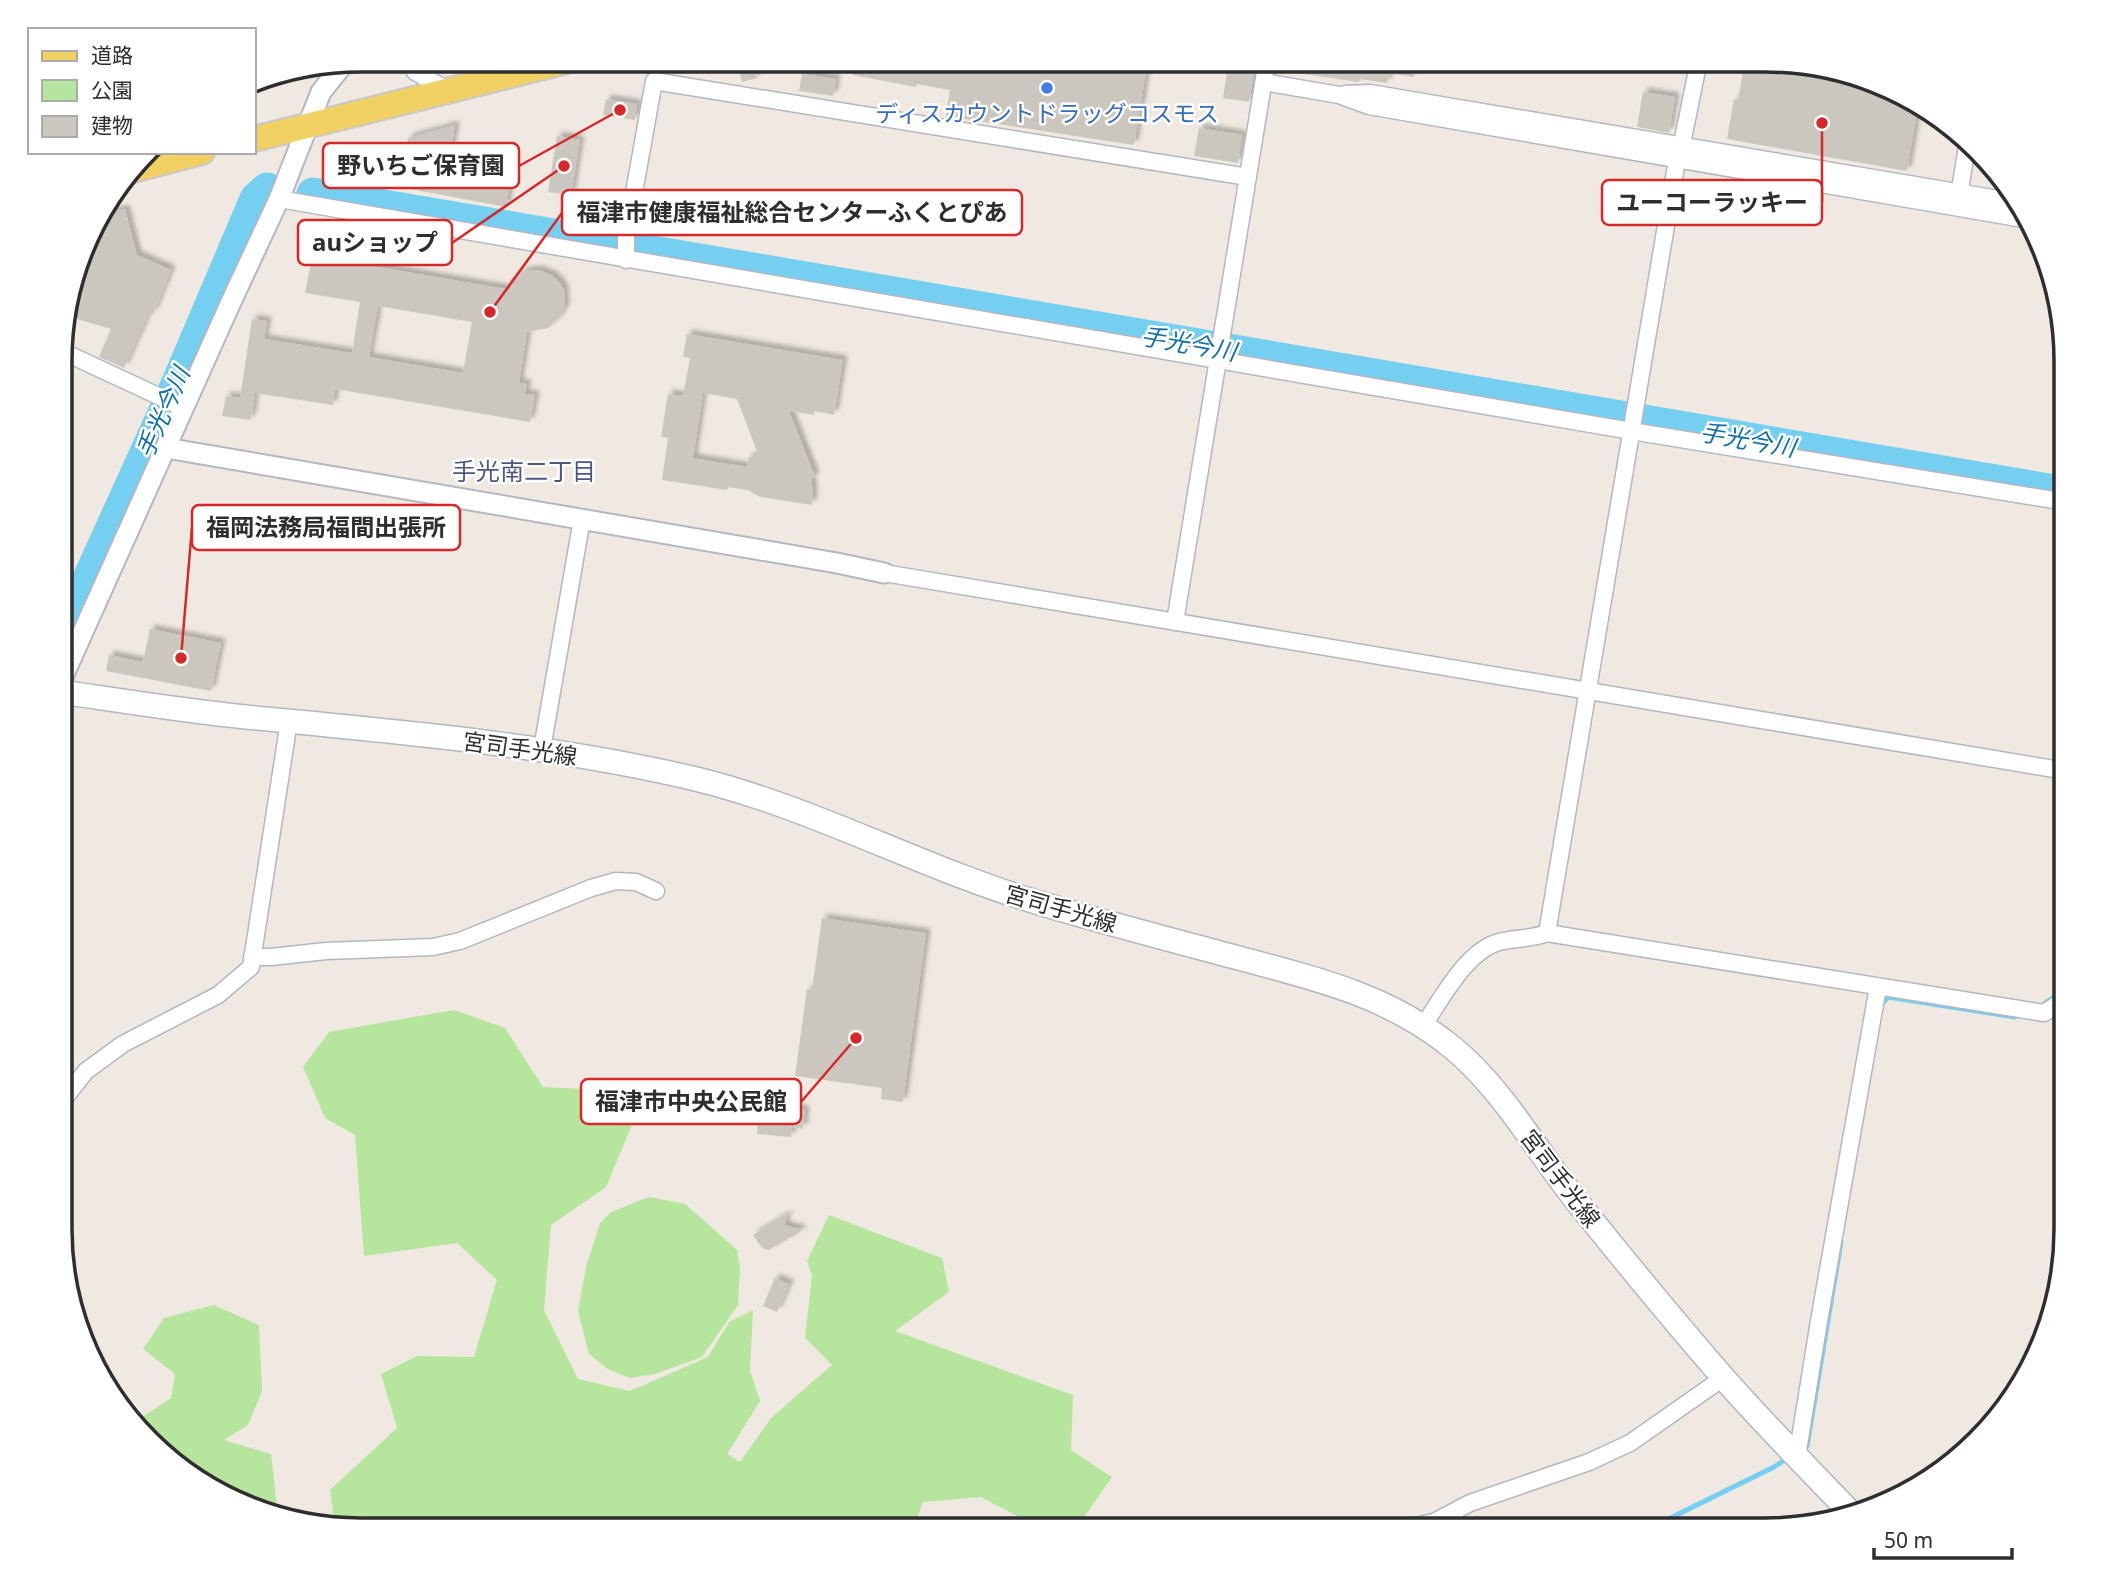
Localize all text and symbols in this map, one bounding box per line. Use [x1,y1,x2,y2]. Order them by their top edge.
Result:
legend [28,28,256,154]
text: 道路 [91,41,133,69]
text: 公園 [91,76,133,104]
marker: ディスカウントドラッグコスモス [1039,80,1055,96]
place label: ディスカウントドラッグコスモス [875,97,1219,129]
text: 建物 [91,111,133,139]
callout: 野いちご保育園 [323,143,519,188]
text: 野いちご保育園 [337,148,505,181]
callout: ユーコーラッキー [1602,180,1822,225]
text: ユーコーラッキー [1616,185,1808,218]
callout: 福津市健康福祉総合センターふくとぴあ [562,190,1022,235]
text: 福津市健康福祉総合センターふくとぴあ [576,195,1008,228]
callout: auショップ [298,220,452,265]
text: auショップ [312,225,438,258]
water label: 手光今川 [1139,318,1242,368]
water label: 手光今川 [127,359,198,463]
water label: 手光今川 [1698,414,1801,464]
district label: 手光南二丁目 [452,454,596,487]
callout: 福岡法務局福間出張所 [192,505,460,550]
text: 福岡法務局福間出張所 [206,510,446,543]
street label: 宮司手光線 [461,724,579,772]
street label: 宮司手光線 [1001,877,1121,939]
callout: 福津市中央公民館 [581,1079,801,1124]
text: 福津市中央公民館 [595,1084,787,1117]
street label: 宮司手光線 [1514,1122,1608,1234]
scale bar [1874,1516,2012,1560]
text: 50 m [1884,1526,1933,1554]

